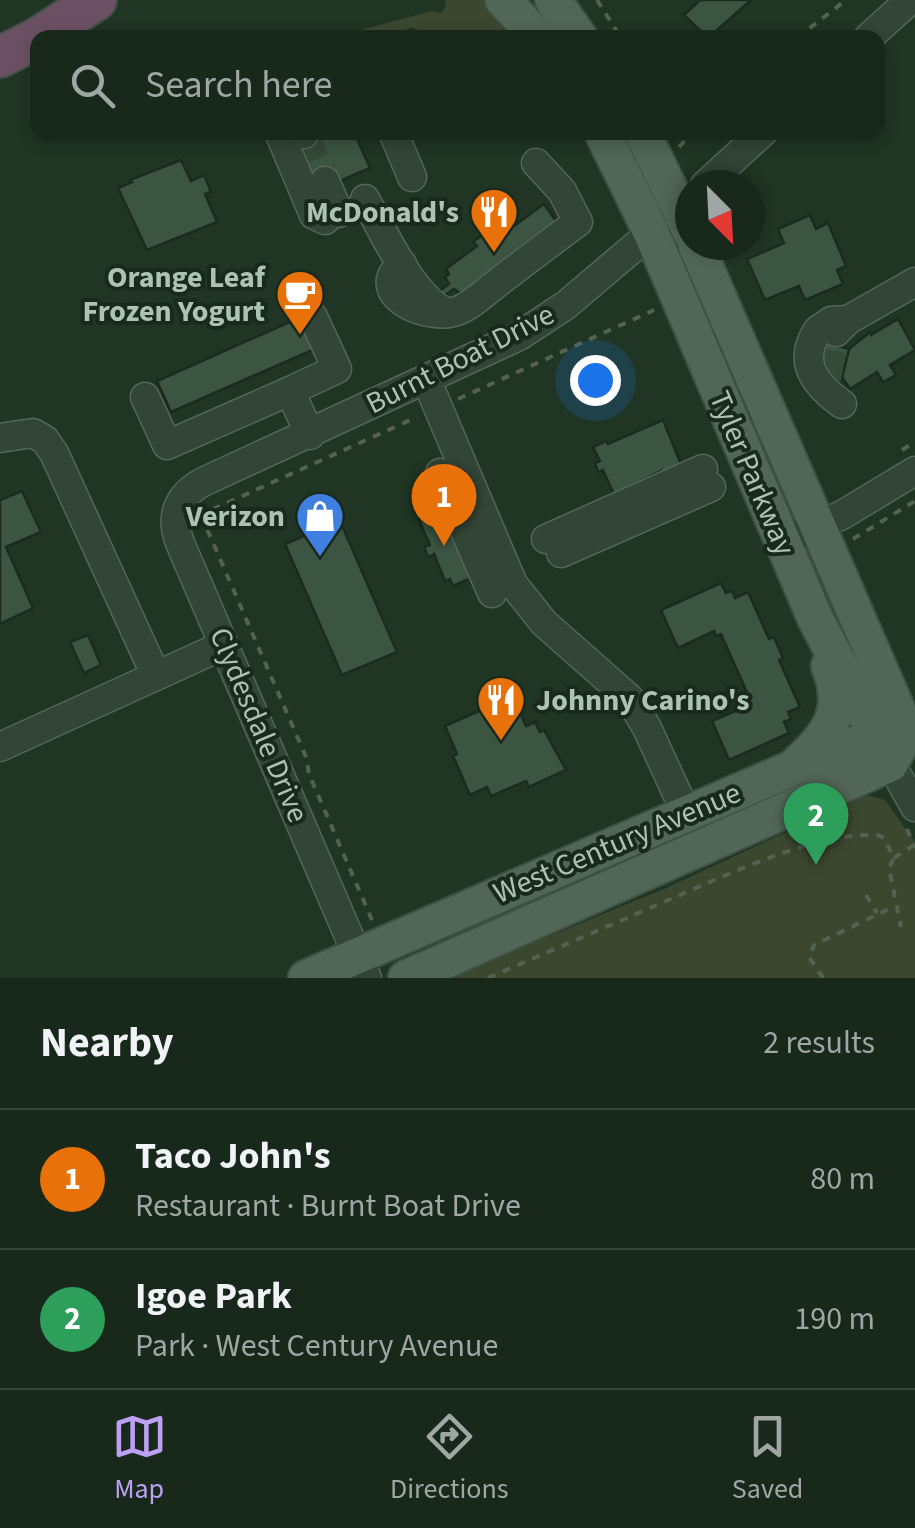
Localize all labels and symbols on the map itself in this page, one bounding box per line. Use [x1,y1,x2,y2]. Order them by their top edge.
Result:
north arrow [675,170,765,260]
restaurant icon: McDonald's [468,186,520,254]
place label: McDonald's [306,191,459,234]
place label: Orange Leaf Frozen Yogurt [83,256,267,333]
cafe icon: Orange Leaf Frozen Yogurt [274,268,326,336]
street label: Burnt Boat Drive [358,293,562,425]
your location [570,355,621,406]
street label: Tyler Parkway [698,384,806,562]
pin: 1 [412,464,476,546]
shop icon: Verizon [294,490,346,558]
place label: Verizon [185,495,285,538]
street label: Clydesdale Drive [199,621,319,829]
restaurant icon: Johnny Carino's [475,674,527,742]
place label: Johnny Carino's [536,679,750,722]
street label: West Century Avenue [487,771,747,915]
pin: 2 [784,782,848,865]

